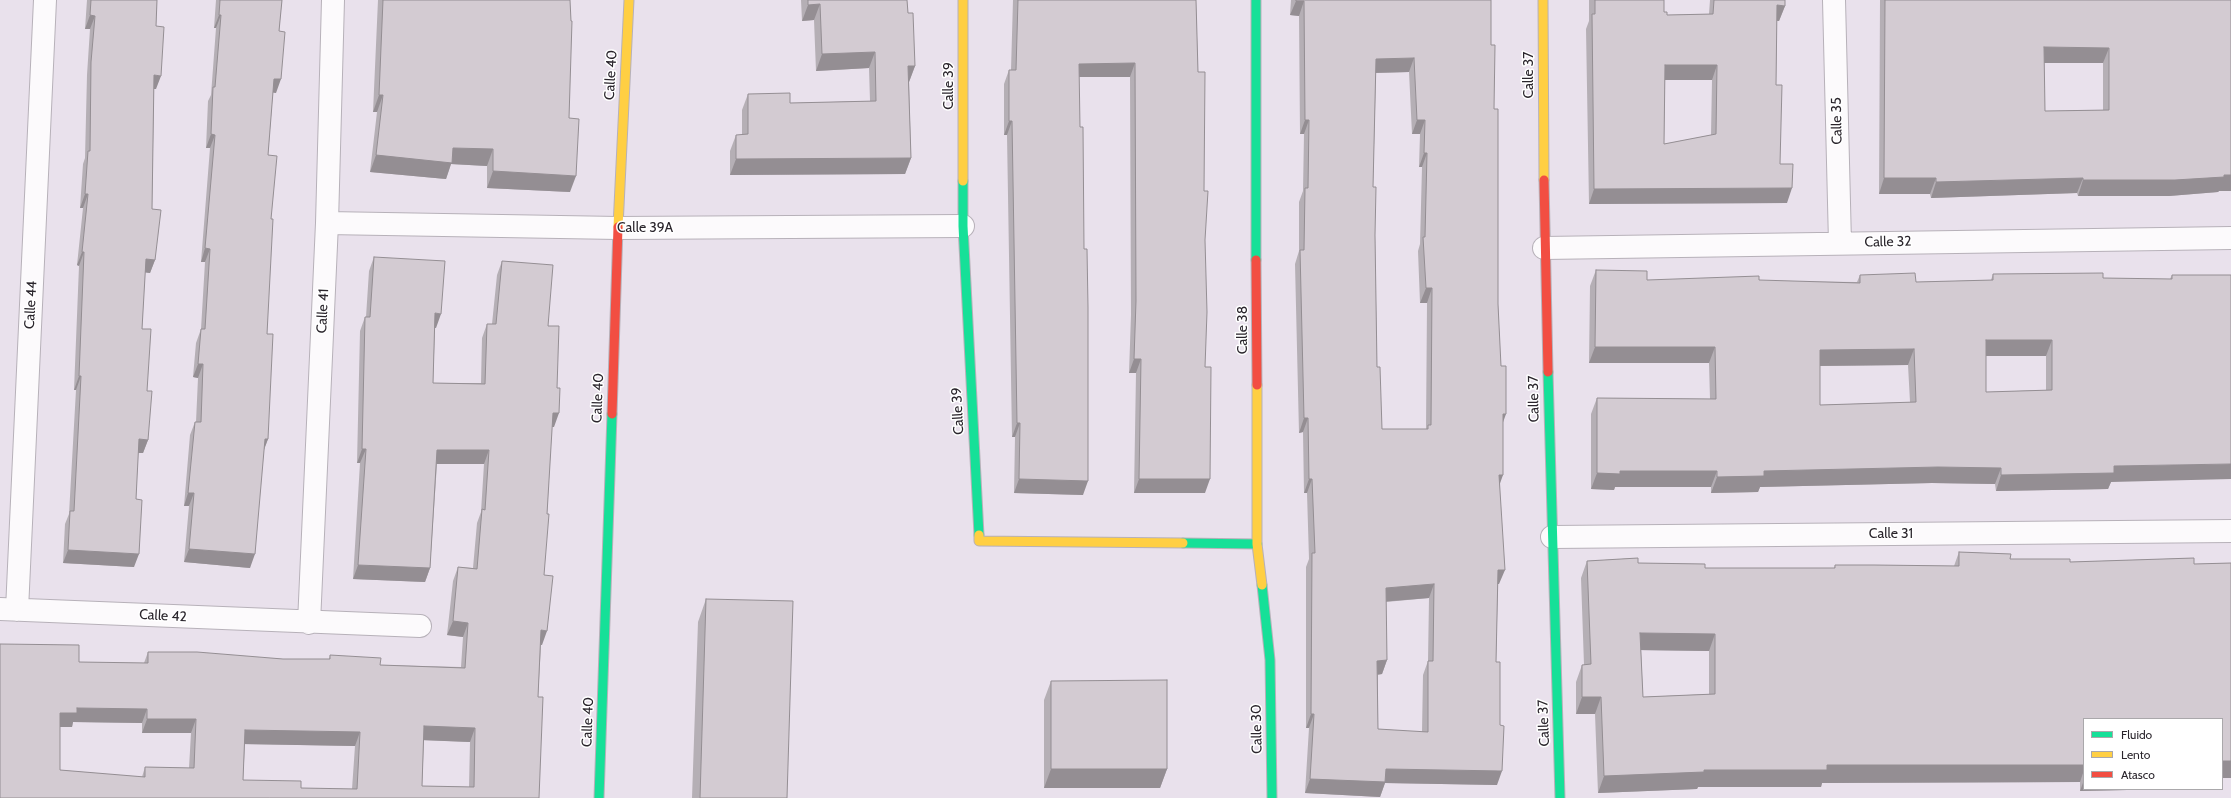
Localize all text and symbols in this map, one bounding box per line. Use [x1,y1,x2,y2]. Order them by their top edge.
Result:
street label: Calle 40 [601,50,621,100]
street label: Calle 37 [1521,52,1537,98]
street label: Calle 39 [941,62,957,110]
street label: Calle 35 [1828,97,1846,145]
street label: Calle 39A [617,220,673,236]
street label: Calle 32 [1864,233,1912,251]
street label: Calle 44 [21,280,41,330]
street label: Calle 41 [313,288,333,334]
street label: Calle 38 [1235,306,1251,354]
street label: Calle 40 [589,373,607,423]
street label: Calle 37 [1525,375,1543,423]
street label: Calle 39 [948,387,968,435]
street label: Calle 31 [1869,526,1913,542]
street label: Calle 42 [139,606,187,626]
street label: Calle 40 [579,697,597,747]
street label: Calle 37 [1535,699,1553,747]
street label: Calle 30 [1248,704,1266,754]
legend [2083,718,2223,790]
text: Fluido [2121,727,2152,742]
text: Lento [2121,747,2150,762]
text: Atasco [2121,767,2155,782]

